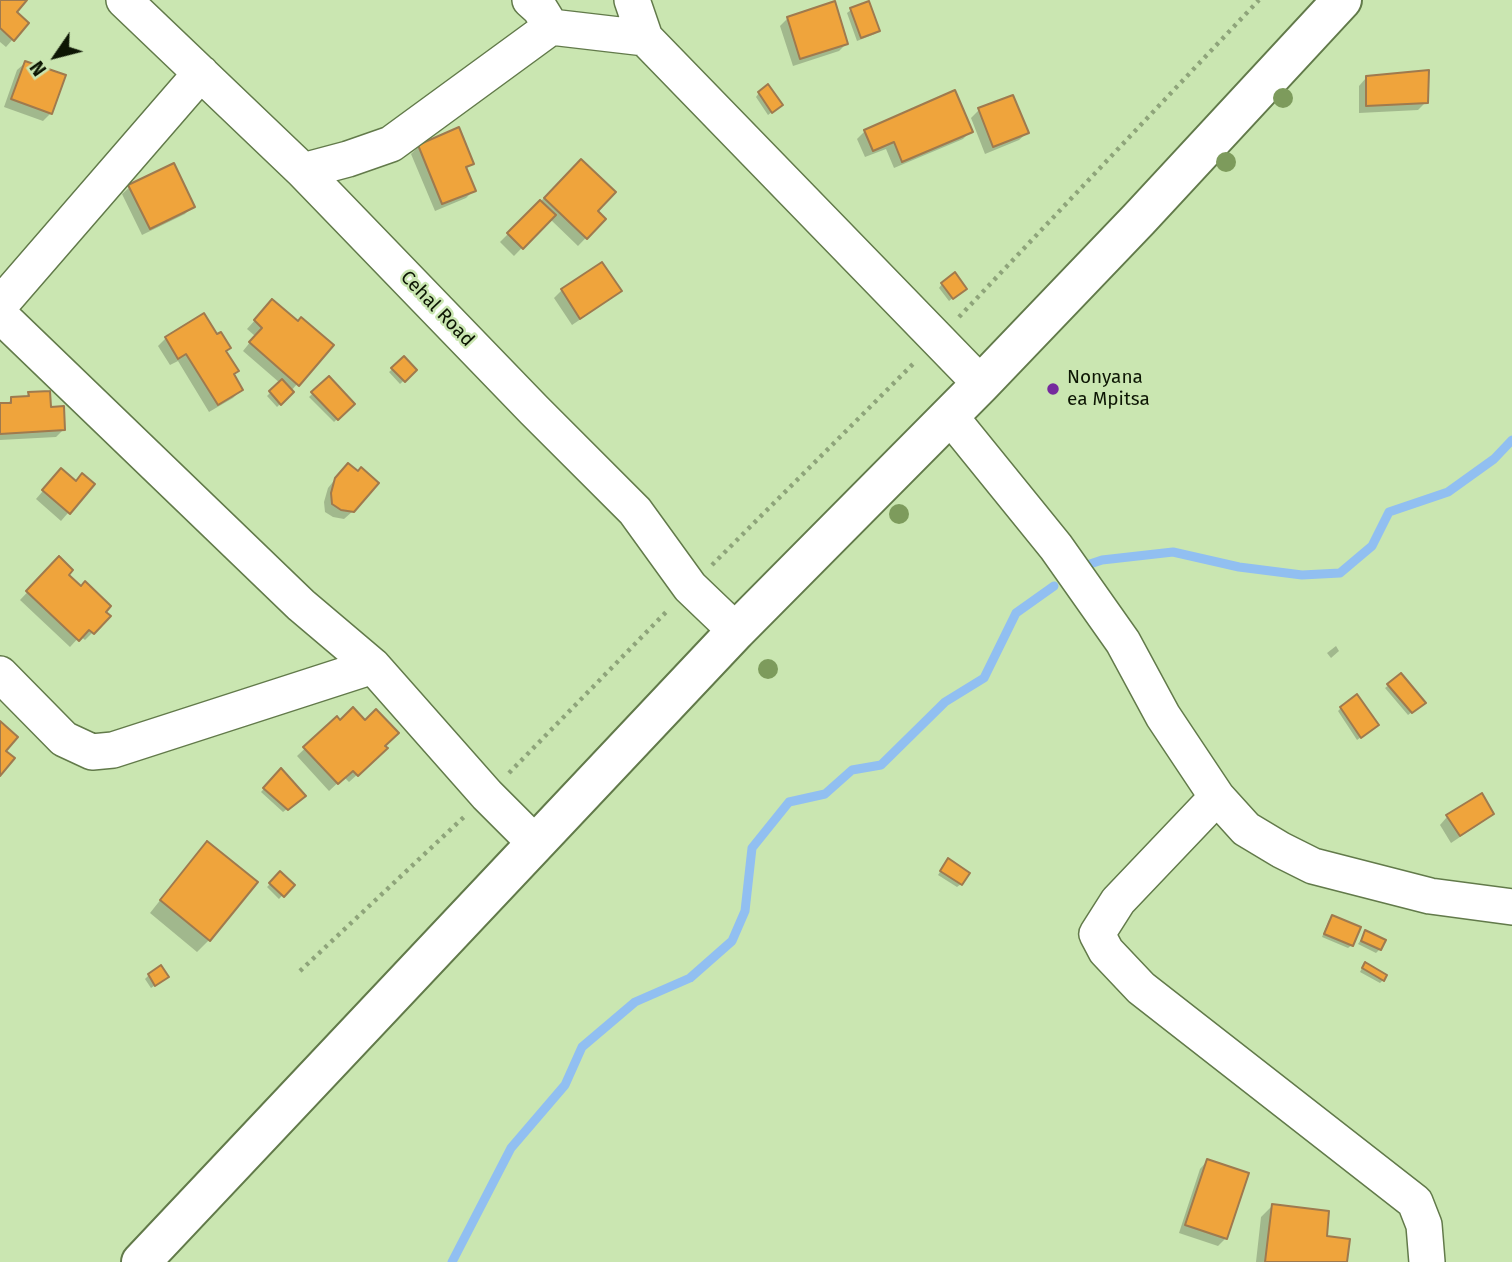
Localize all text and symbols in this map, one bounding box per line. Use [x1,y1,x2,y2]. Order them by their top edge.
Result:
north arrow [21,21,91,91]
text: N [25,57,51,80]
street label: Cehal Road [395,266,479,352]
place label: Nonyana ea Mpitsa [1067,367,1150,411]
marker: Nonyana ea Mpitsa [1045,381,1061,397]

